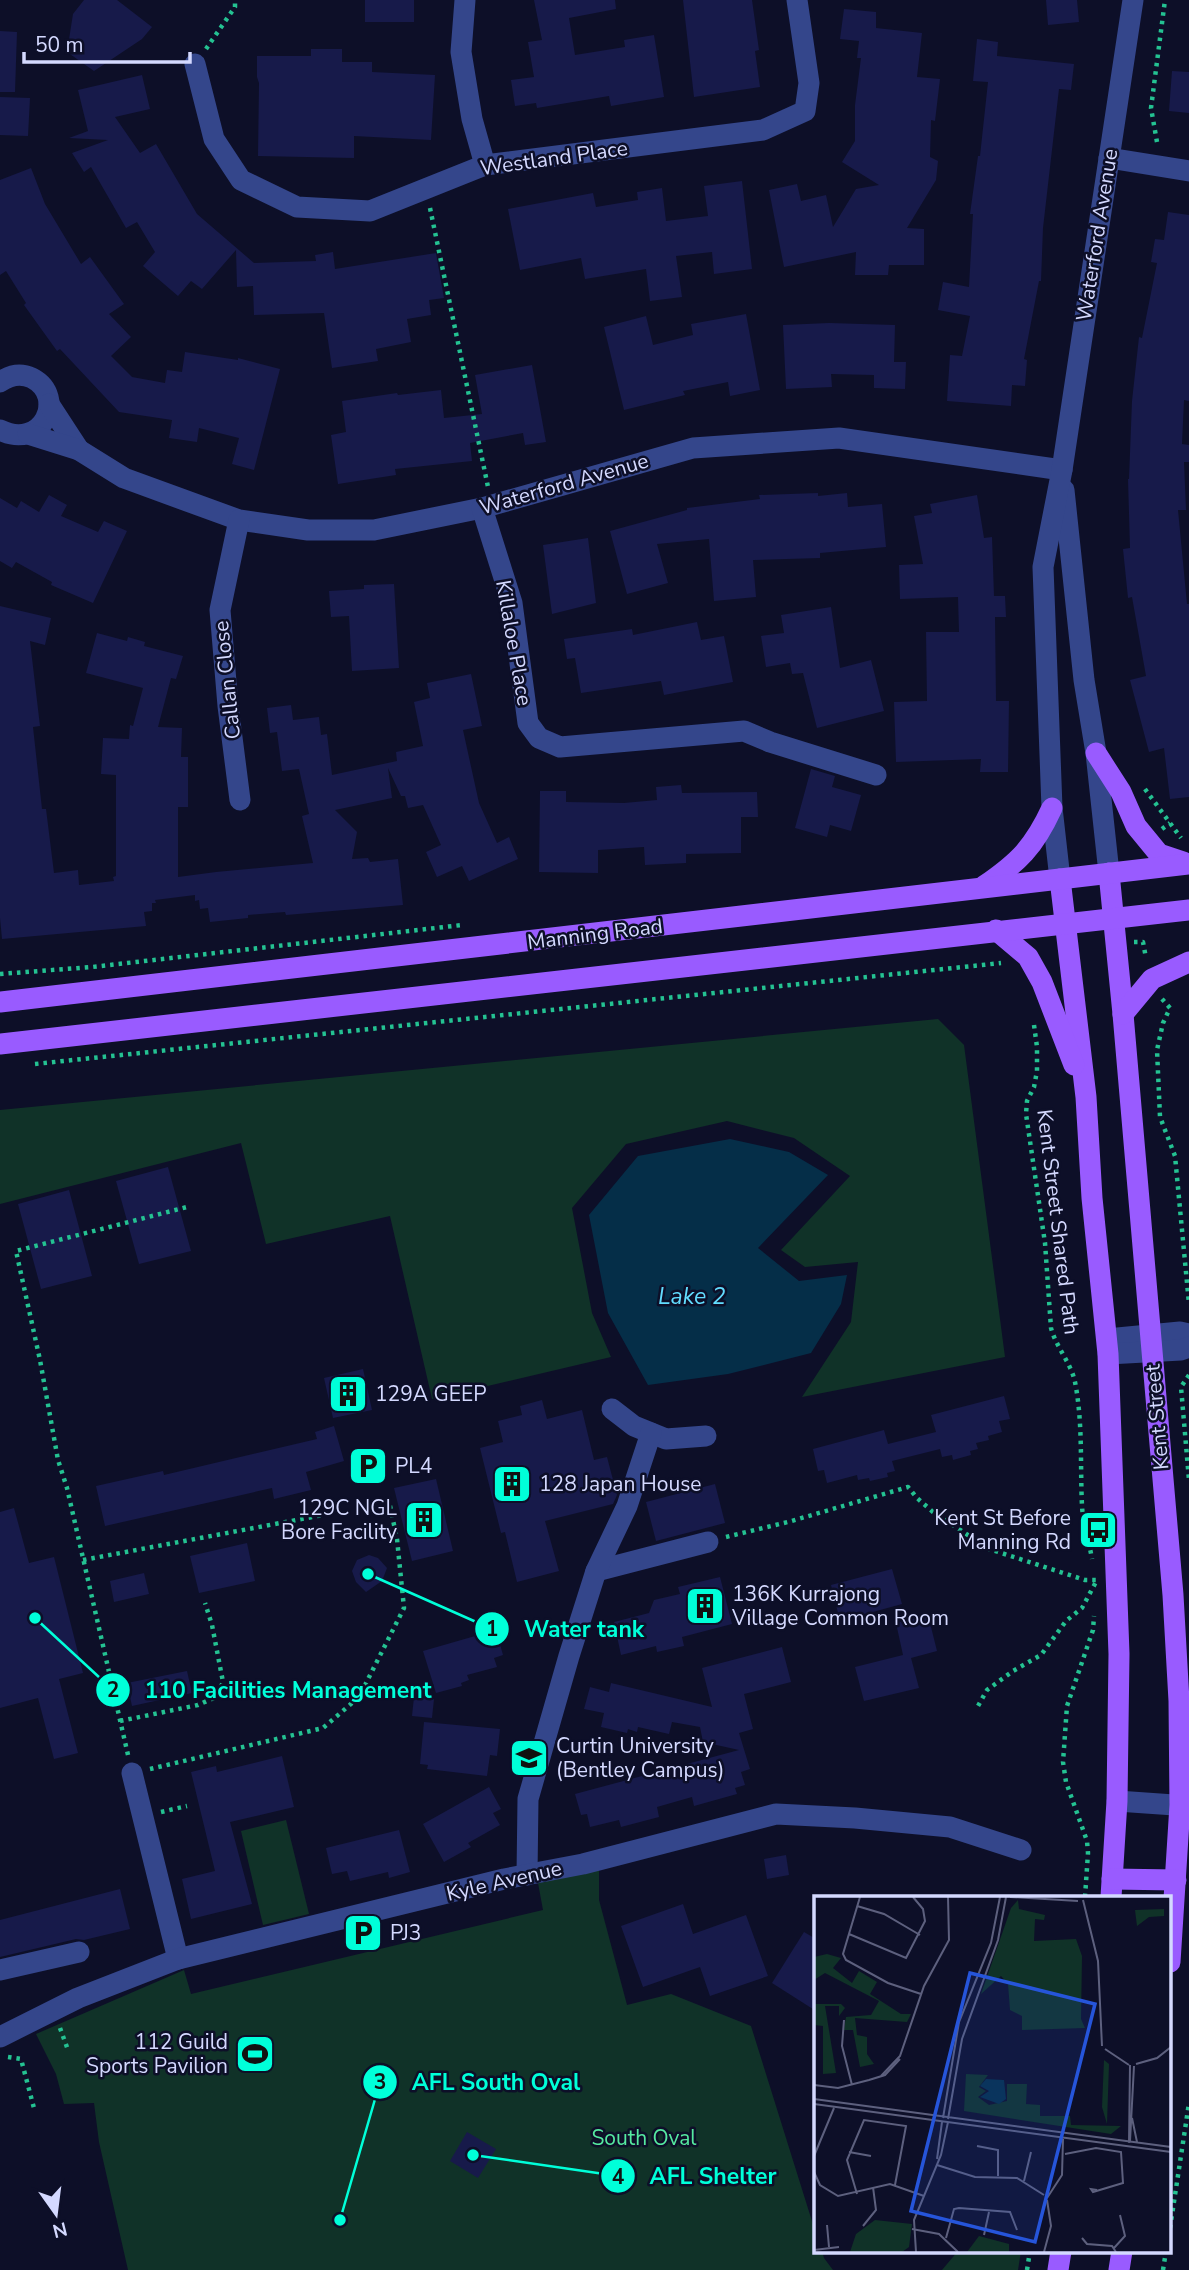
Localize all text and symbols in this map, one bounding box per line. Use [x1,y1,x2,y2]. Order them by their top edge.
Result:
scale bar [24,21,191,65]
text: 50 m [35,31,84,59]
street label: Westland Place [478,134,630,182]
street label: Waterford Avenue [1070,147,1124,323]
street label: Waterford Avenue [476,447,652,521]
street label: Killaloe Place [489,578,539,708]
street label: Callan Close [207,619,247,741]
street label: Manning Road [526,912,664,956]
street label: Kent Street Shared Path [1030,1108,1086,1336]
water label: Lake 2 [658,1281,726,1312]
street label: Kent Street [1138,1362,1176,1471]
building icon: 129A GEEP [327,1373,369,1415]
place label: 129A GEEP [375,1380,487,1408]
parking icon: PL4 [347,1445,389,1487]
place label: PL4 [395,1452,432,1480]
building icon: 128 Japan House [491,1463,533,1505]
place label: 128 Japan House [539,1470,702,1498]
place label: 129C NGL Bore Facility [281,1494,398,1546]
building icon: 129C NGL Bore Facility [403,1499,445,1541]
place label: Kent St Before Manning Rd [934,1504,1071,1556]
bus stop icon: Kent St Before Manning Rd [1077,1509,1119,1551]
place label: 136K Kurrajong Village Common Room [731,1580,949,1632]
building icon: 136K Kurrajong Village Common Room [684,1585,726,1627]
callout: Water tank [475,1607,658,1651]
text: Water tank [524,1614,645,1645]
text: 1 [486,1615,498,1643]
callout: 110 Facilities Management [96,1668,446,1712]
text: 110 Facilities Management [144,1675,432,1706]
text: 2 [107,1676,119,1704]
place label: Curtin University (Bentley Campus) [556,1732,724,1784]
school or university icon: Curtin University (Bentley Campus) [508,1737,550,1779]
street label: Kyle Avenue [444,1854,564,1908]
inset map [814,1896,1172,2252]
parking icon: PJ3 [342,1912,384,1954]
place label: PJ3 [390,1919,421,1947]
place label: 112 Guild Sports Pavilion [86,2028,228,2080]
sports icon: 112 Guild Sports Pavilion [234,2033,276,2075]
callout: AFL South Oval [363,2060,594,2104]
text: AFL South Oval [412,2067,581,2098]
text: 3 [374,2068,386,2096]
park label: South Oval [591,2124,697,2152]
callout: AFL Shelter [601,2154,791,2198]
text: AFL Shelter [650,2161,776,2192]
text: 4 [612,2163,625,2191]
north arrow [21,2179,91,2249]
text: N [50,2215,70,2244]

